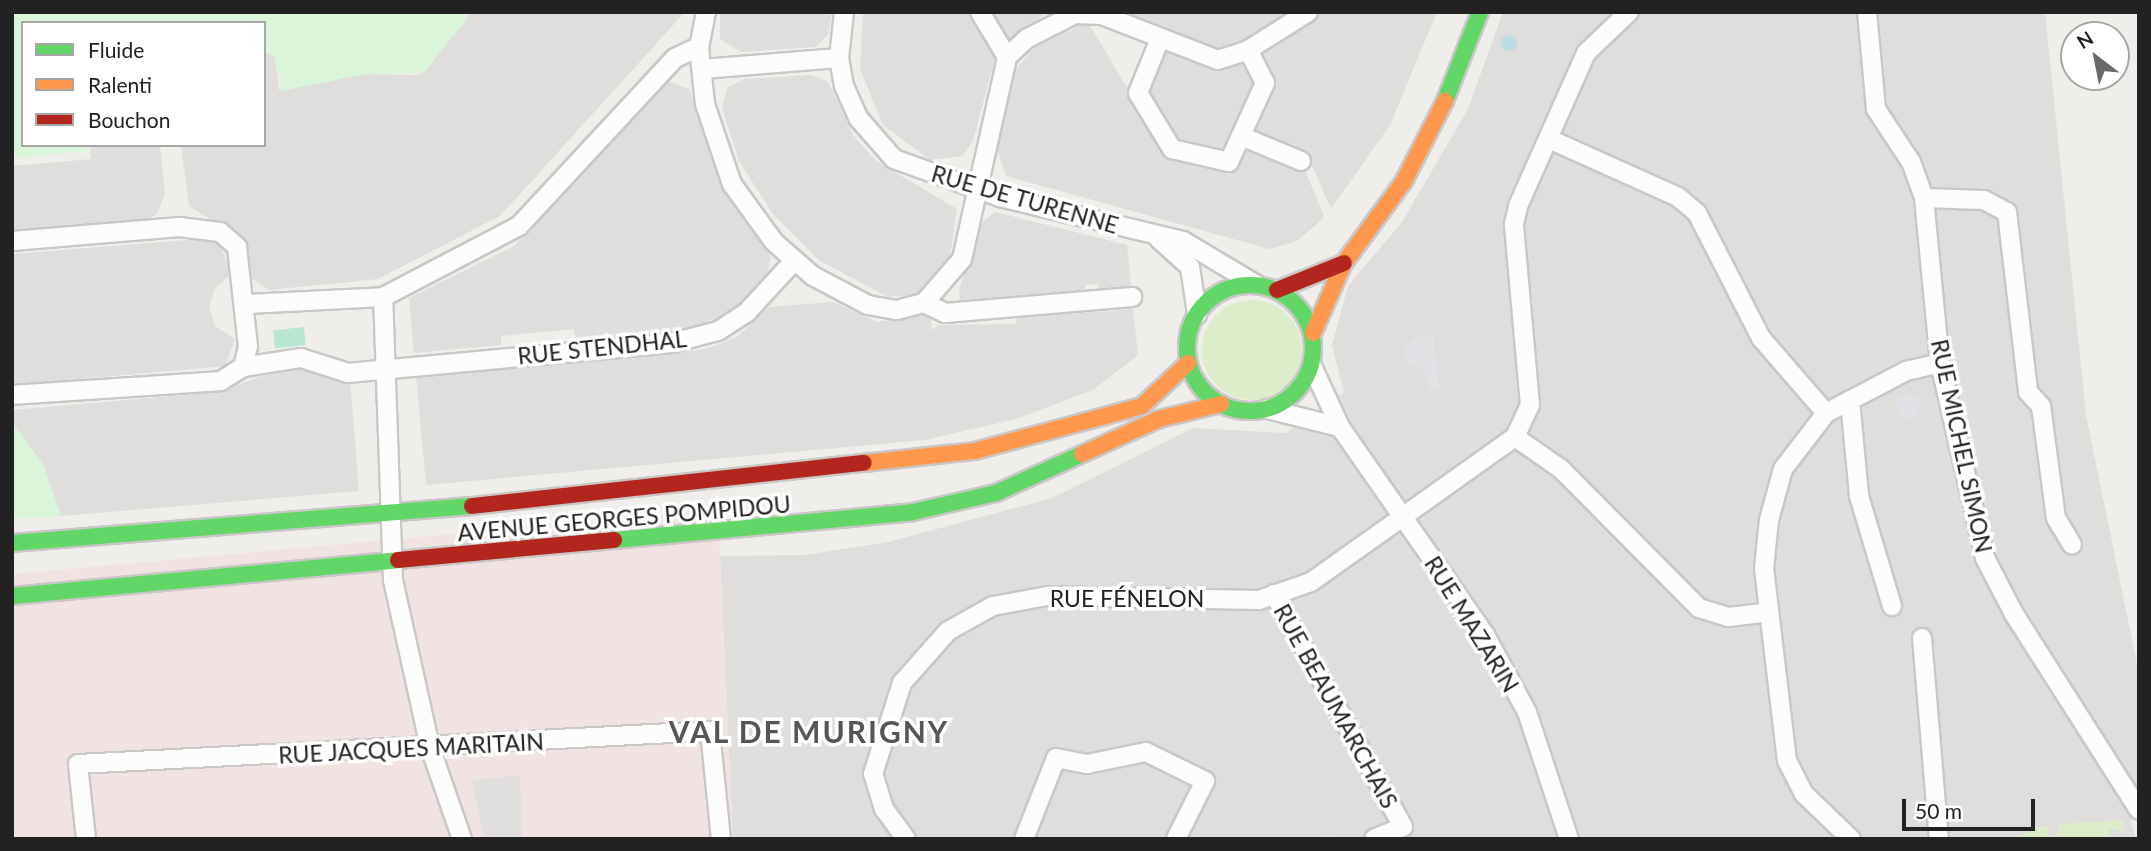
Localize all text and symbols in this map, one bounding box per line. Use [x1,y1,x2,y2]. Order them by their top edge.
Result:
legend [21,21,266,147]
north arrow [2060,21,2130,91]
text: N [2072,26,2097,53]
text: Fluide [88,37,144,62]
text: Ralenti [88,72,152,97]
text: Bouchon [88,107,170,132]
street label: RUE DE TURENNE [928,159,1122,239]
street label: RUE STENDHAL [516,324,688,370]
street label: RUE MICHEL SIMON [1926,336,1998,556]
street label: AVENUE GEORGES POMPIDOU [456,490,792,546]
street label: RUE MAZARIN [1419,551,1525,697]
street label: RUE FÉNELON [1050,584,1204,612]
street label: RUE BEAUMARCHAIS [1268,599,1404,813]
district label: VAL DE MURIGNY [670,713,948,749]
street label: RUE JACQUES MARITAIN [277,727,545,769]
scale bar [1906,784,2039,828]
text: 50 m [1915,798,1962,823]

